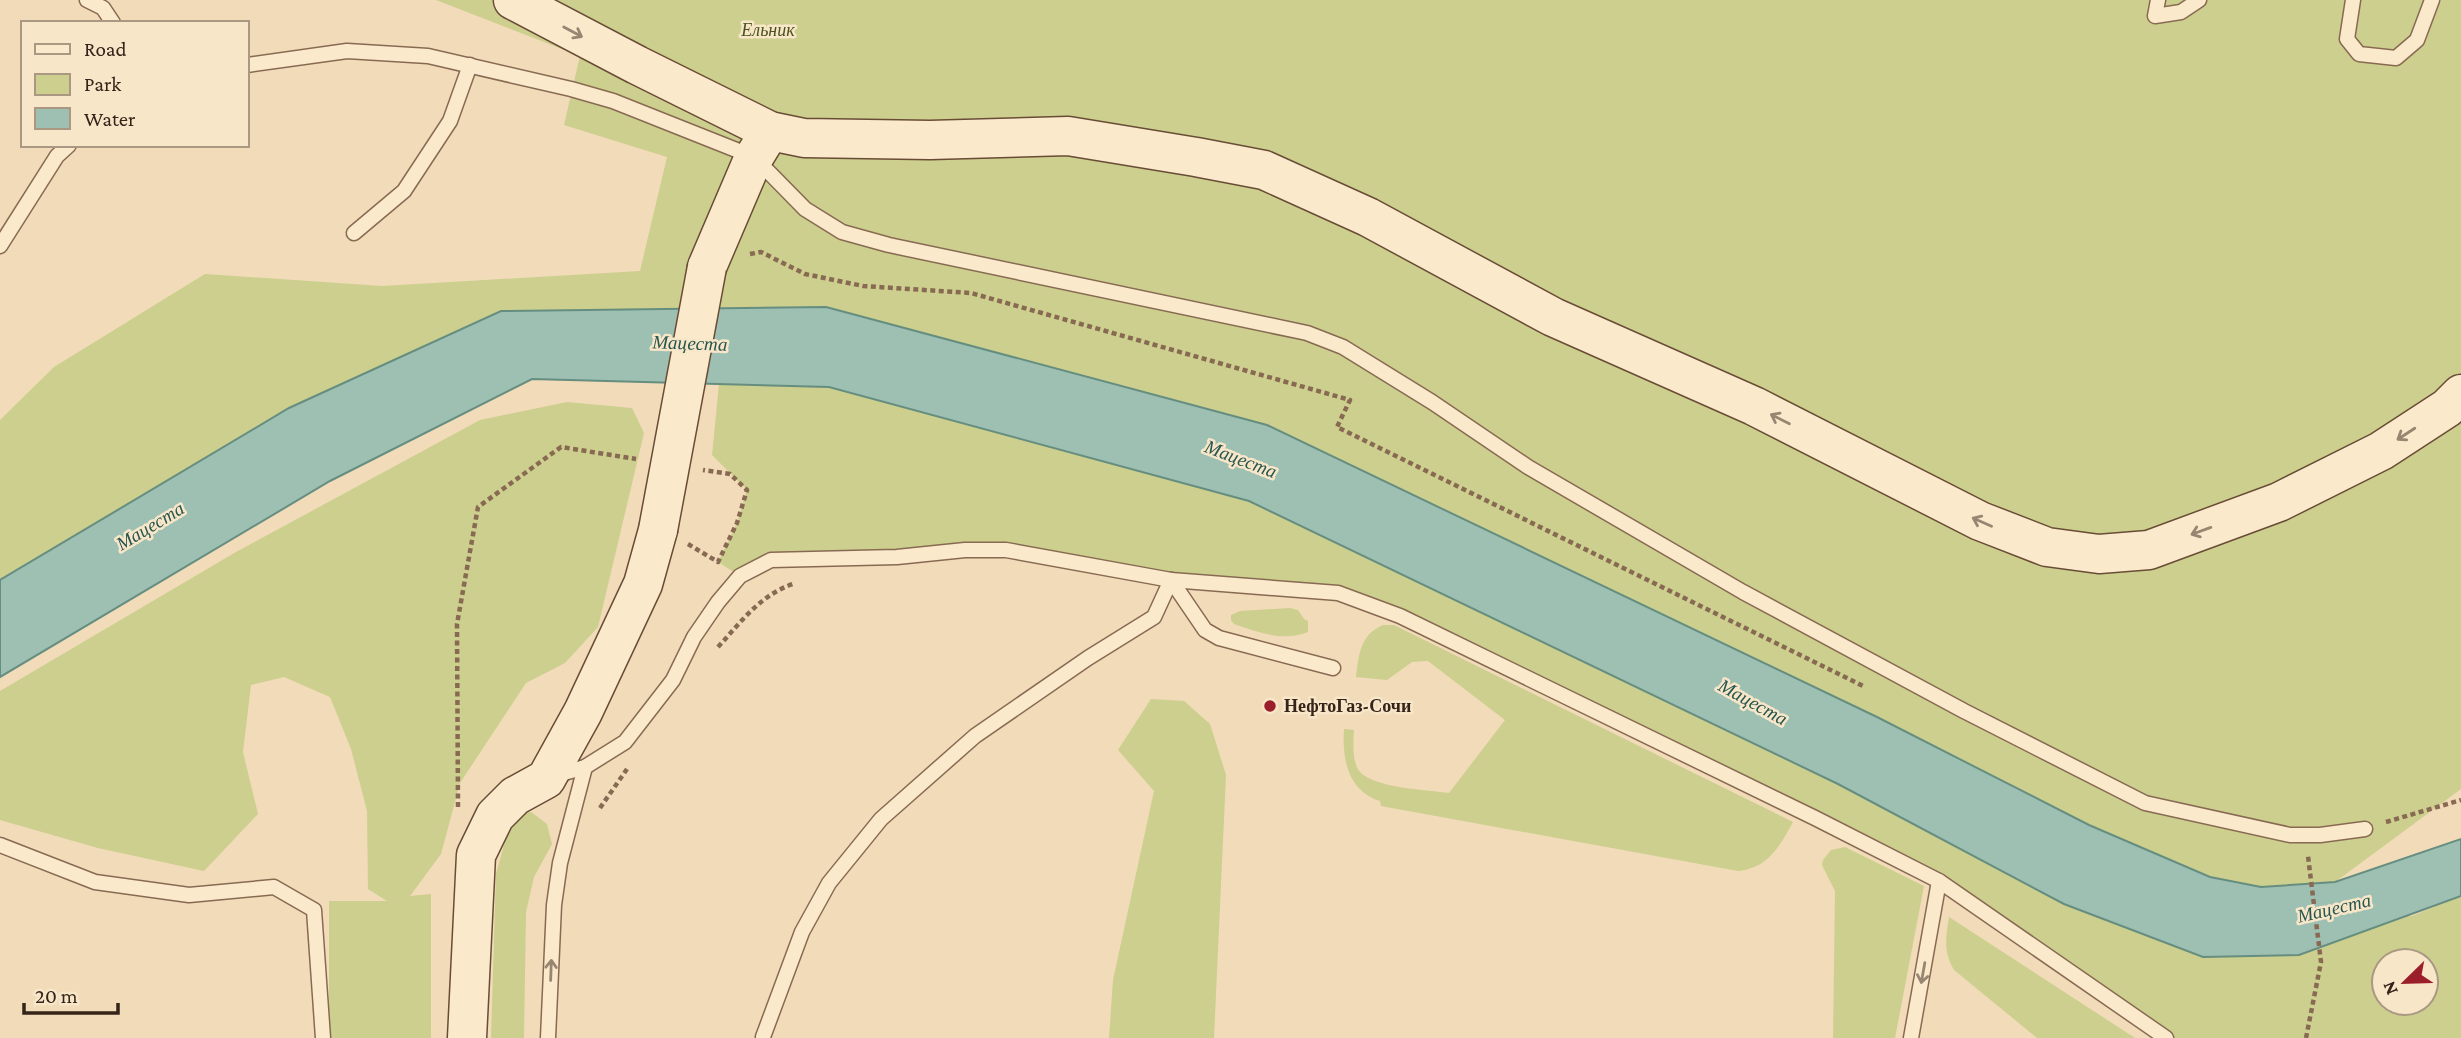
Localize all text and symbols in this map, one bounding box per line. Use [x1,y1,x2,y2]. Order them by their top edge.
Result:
park label: Ельник [740,20,795,40]
legend [21,21,248,147]
one-way arrow [563,25,583,39]
text: Road [84,37,127,61]
text: Park [84,72,121,96]
text: Water [84,107,136,131]
water label: Мацеста [651,331,728,355]
one-way arrow [1770,411,1791,425]
one-way arrow [2397,427,2417,441]
water label: Мацеста [1201,435,1280,482]
water label: Мацеста [112,498,188,555]
one-way arrow [1972,515,1994,528]
one-way arrow [2191,525,2212,538]
water label: Мацеста [1714,674,1791,729]
place label: НефтоГаз-Сочи [1284,696,1411,716]
marker: НефтоГаз-Сочи [1262,698,1278,714]
water label: Мацеста [2294,889,2373,927]
north arrow [2370,947,2440,1017]
one-way arrow [544,959,557,982]
one-way arrow [1915,961,1929,984]
scale bar [24,972,119,1016]
text: N [2378,978,2402,999]
text: 20 m [35,984,78,1008]

